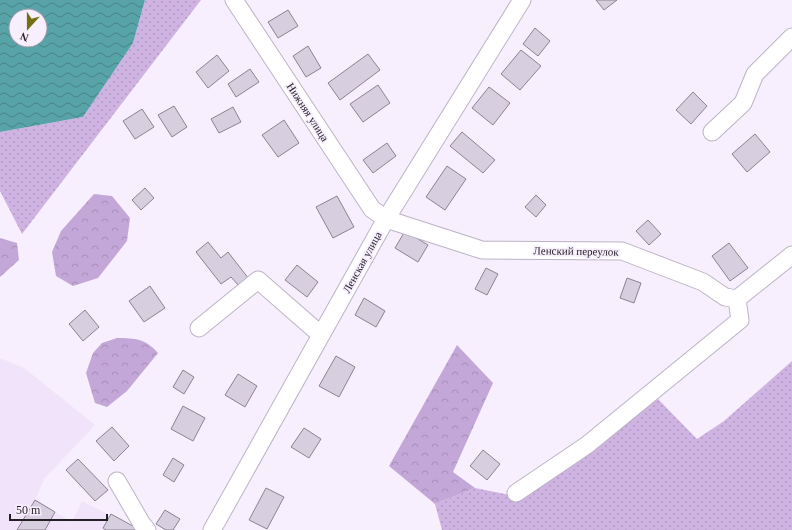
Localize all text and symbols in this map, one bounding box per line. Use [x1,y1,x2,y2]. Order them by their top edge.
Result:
north arrow [8,8,48,48]
text: N [19,30,30,44]
street label: Нижняя улица [285,80,331,144]
street label: Ленская улица [340,229,384,295]
street label: Ленский переулок [533,244,619,258]
scale bar [10,496,107,522]
text: 50 m [16,503,41,517]

